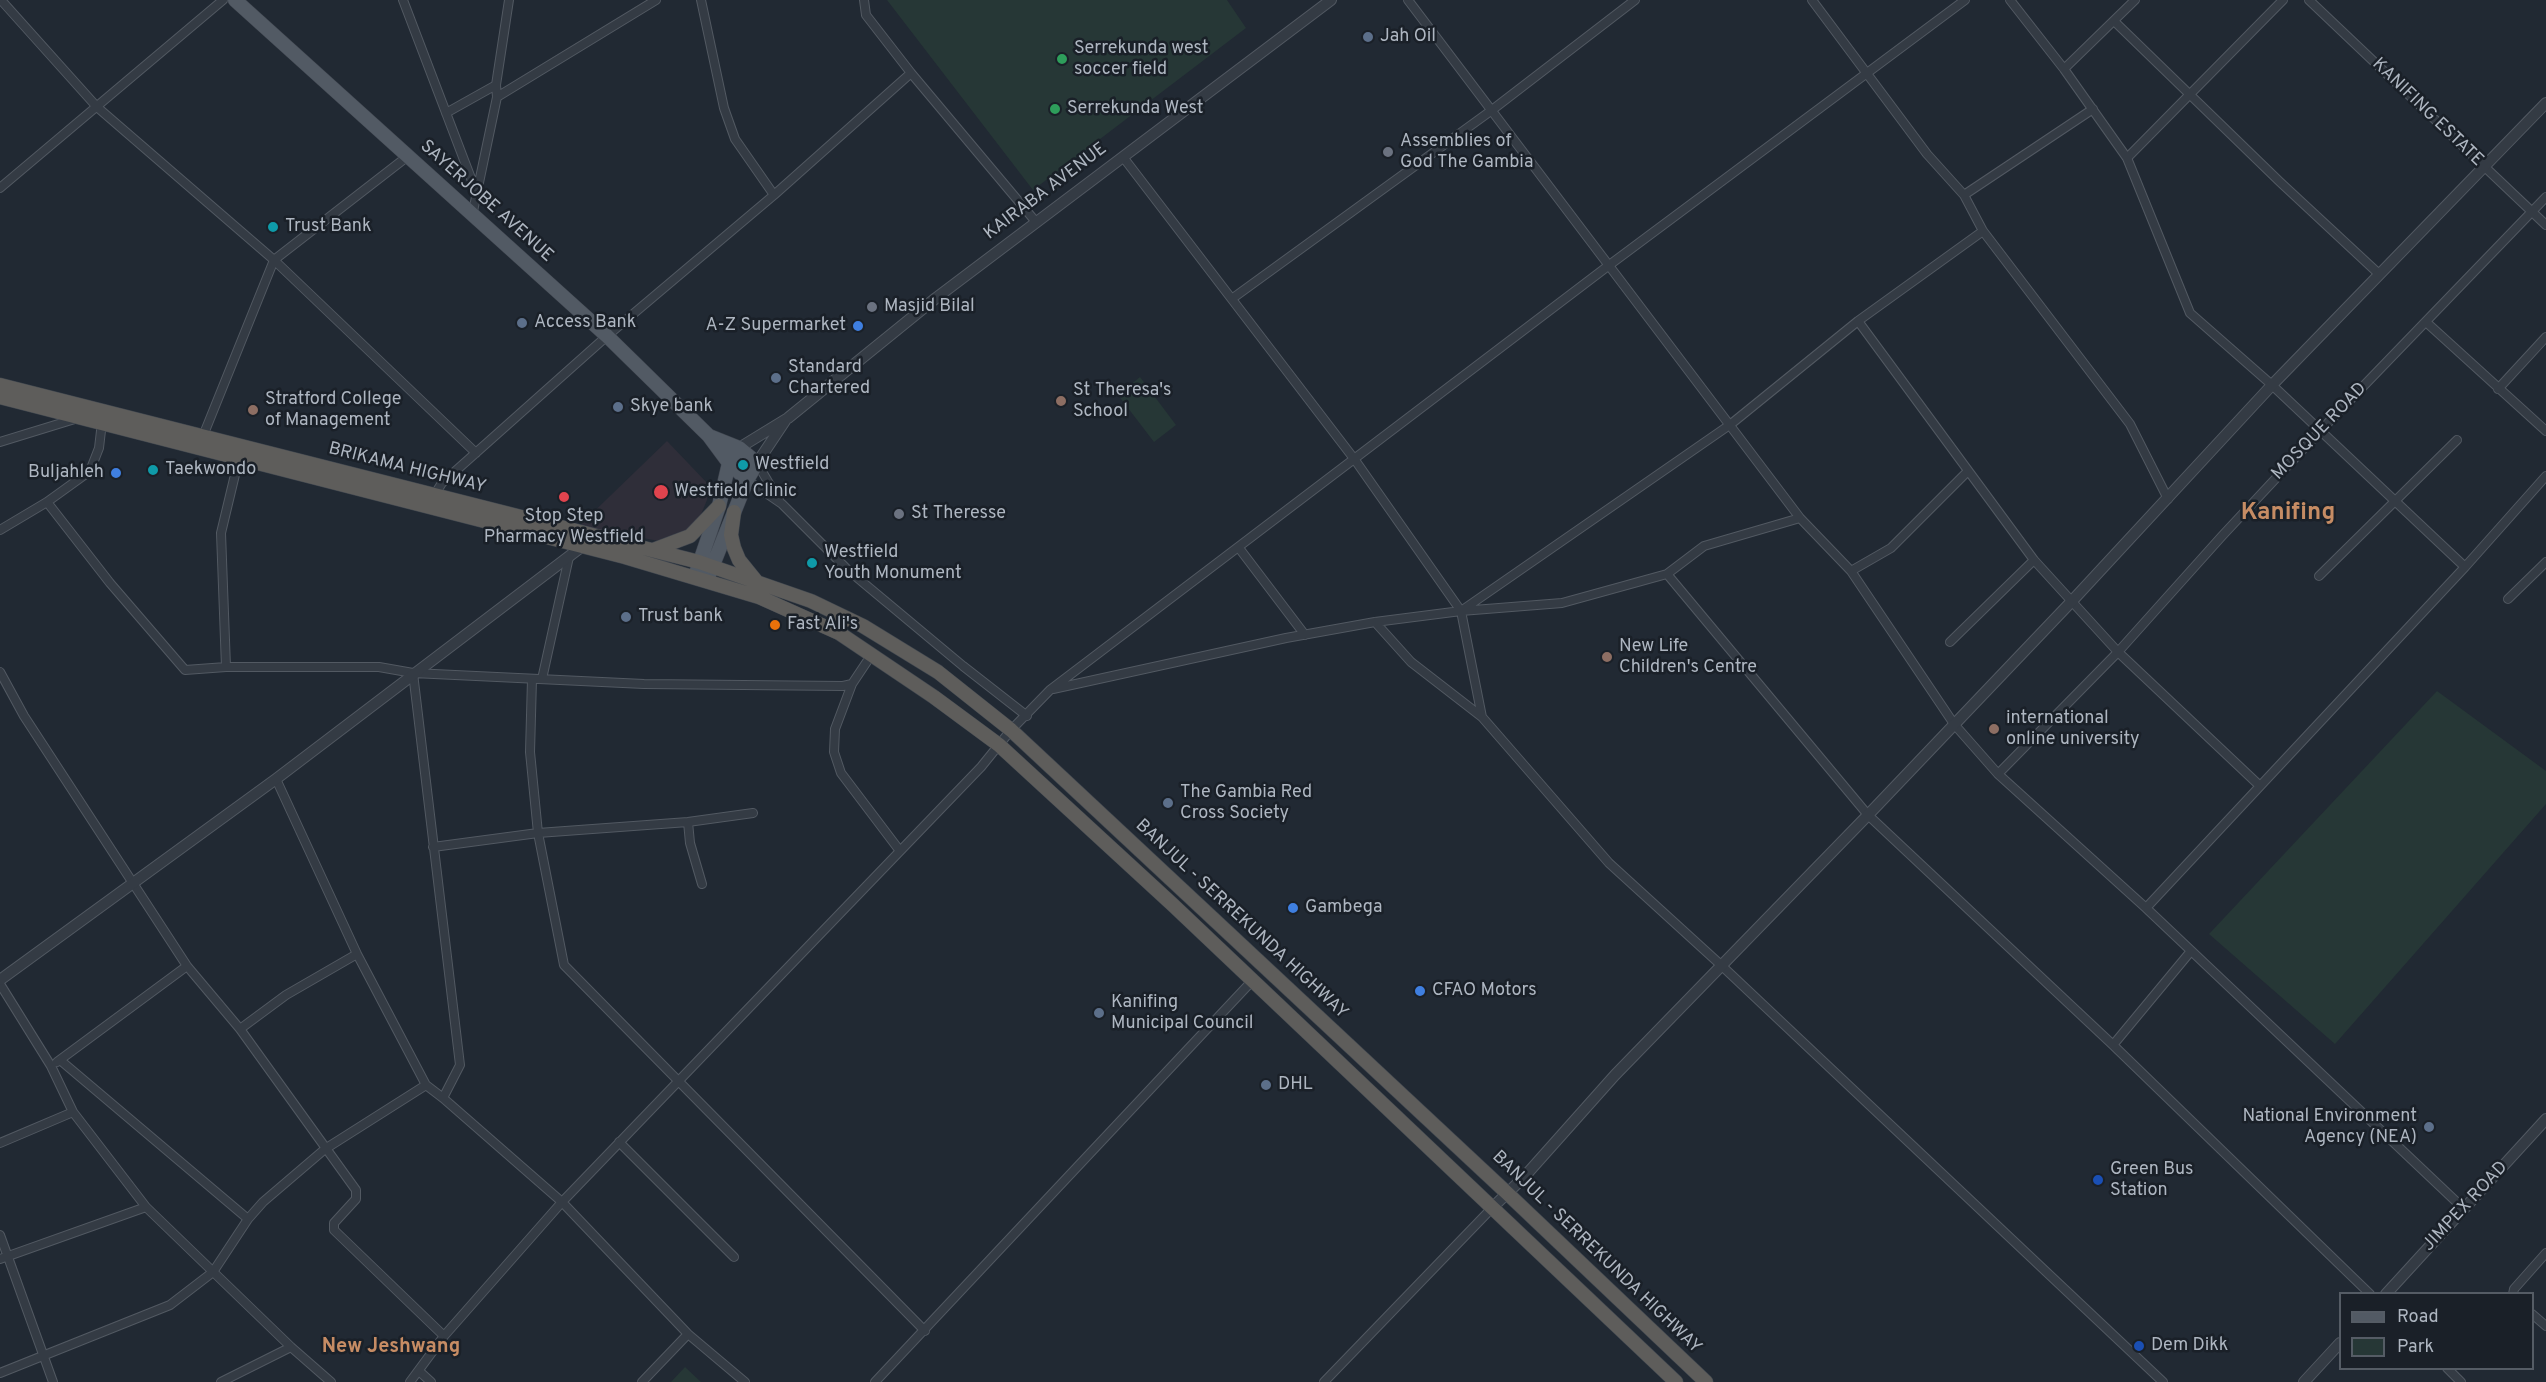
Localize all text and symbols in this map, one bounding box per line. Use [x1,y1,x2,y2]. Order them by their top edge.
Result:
place label: Jah Oil [1380,26,1436,48]
marker: Jah Oil [1361,30,1375,44]
place label: Serrekunda west soccer field [1074,38,1208,80]
marker: Serrekunda west soccer field [1055,52,1069,66]
street label: KANIFING ESTATE [2367,54,2487,172]
place label: Serrekunda West [1067,98,1204,120]
marker: Serrekunda West [1048,102,1062,116]
place label: Assemblies of God The Gambia [1400,131,1533,174]
street label: SAYERJOBE AVENUE [415,136,557,268]
street label: KAIRABA AVENUE [980,139,1112,245]
marker: Assemblies of God The Gambia [1381,145,1395,159]
place label: Trust Bank [285,216,372,238]
marker: Trust Bank [266,220,280,234]
place label: Masjid Bilal [884,296,975,318]
marker: Masjid Bilal [865,300,879,314]
place label: Access Bank [534,312,636,334]
place label: A-Z Supermarket [705,315,846,337]
marker: Access Bank [515,316,529,330]
marker: A-Z Supermarket [851,319,865,333]
place label: Standard Chartered [788,357,870,400]
marker: Standard Chartered [769,371,783,385]
street label: MOSQUE ROAD [2268,379,2372,485]
place label: St Theresa's School [1073,380,1171,422]
place label: Stratford College of Management [265,389,402,432]
marker: St Theresa's School [1054,394,1068,408]
place label: Skye bank [630,396,713,418]
marker: Skye bank [611,400,625,414]
marker: Stratford College of Management [246,403,260,417]
street label: BRIKAMA HIGHWAY [326,439,488,499]
place label: Westfield [755,454,829,476]
marker: Westfield [736,458,750,472]
place label: Taekwondo [165,459,256,481]
place label: Buljahleh [28,462,104,484]
marker: Taekwondo [146,463,160,477]
marker: Buljahleh [109,466,123,480]
place label: Westfield Clinic [674,481,797,503]
marker: Westfield Clinic [652,483,670,501]
marker: Stop Step Pharmacy Westfield [557,490,571,504]
district label: Kanifing [2241,500,2335,528]
place label: St Theresse [911,503,1006,525]
place label: Stop Step Pharmacy Westfield [484,506,644,548]
marker: St Theresse [892,507,906,521]
place label: Westfield Youth Monument [824,542,962,584]
marker: Westfield Youth Monument [805,556,819,570]
place label: Trust bank [638,606,723,628]
marker: Trust bank [619,610,633,624]
place label: Fast Ali's [787,614,858,636]
marker: Fast Ali's [768,618,782,632]
place label: New Life Children's Centre [1619,636,1757,678]
marker: New Life Children's Centre [1600,650,1614,664]
place label: international online university [2006,708,2139,750]
marker: international online university [1987,722,2001,736]
place label: The Gambia Red Cross Society [1180,782,1312,824]
marker: The Gambia Red Cross Society [1161,796,1175,810]
street label: BANJUL - SERREKUNDA HIGHWAY [1130,816,1352,1024]
place label: Gambega [1305,897,1382,919]
marker: Gambega [1286,901,1300,915]
place label: CFAO Motors [1432,980,1537,1002]
marker: CFAO Motors [1413,984,1427,998]
place label: Kanifing Municipal Council [1111,992,1254,1034]
marker: Kanifing Municipal Council [1092,1006,1106,1020]
place label: DHL [1278,1074,1313,1096]
marker: DHL [1259,1078,1273,1092]
place label: National Environment Agency (NEA) [2242,1106,2417,1148]
marker: National Environment Agency (NEA) [2422,1120,2436,1134]
street label: BANJUL - SERREKUNDA HIGHWAY [1487,1147,1705,1359]
street label: JIMPEX ROAD [2419,1158,2513,1256]
place label: Green Bus Station [2110,1159,2194,1202]
marker: Green Bus Station [2091,1173,2105,1187]
legend [2339,1292,2534,1370]
text: Road [2397,1306,2439,1329]
place label: Dem Dikk [2151,1335,2228,1357]
district label: New Jeshwang [322,1336,460,1360]
text: Park [2397,1336,2434,1359]
marker: Dem Dikk [2132,1339,2146,1353]

